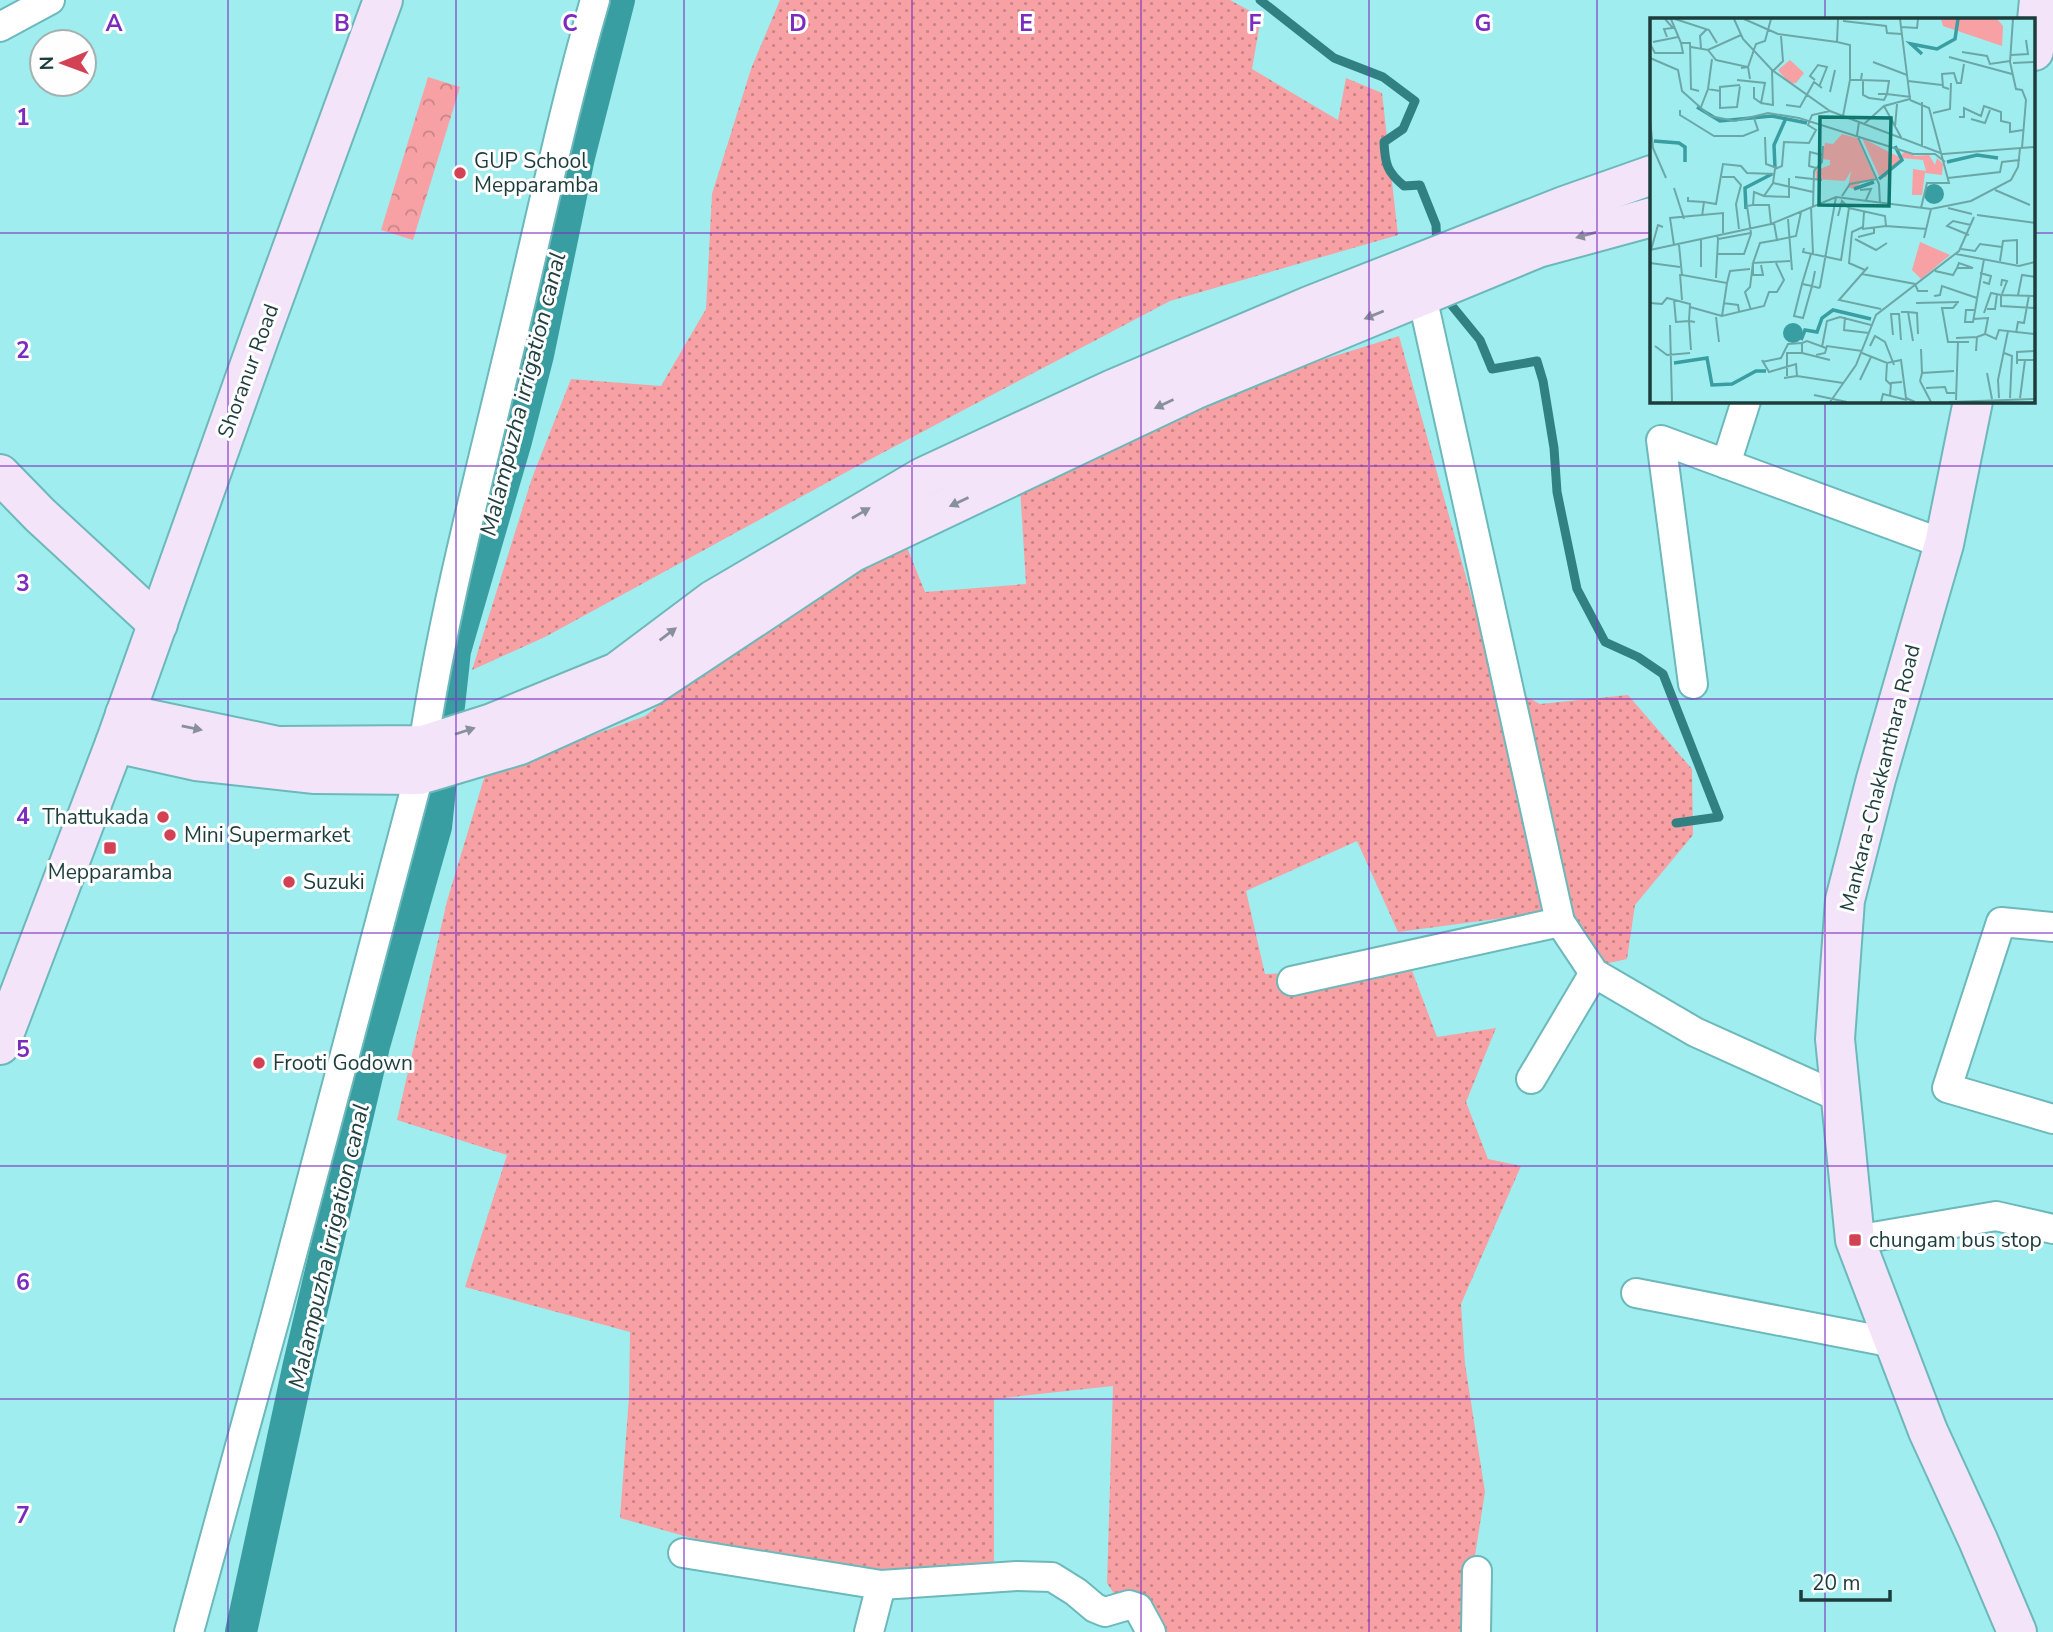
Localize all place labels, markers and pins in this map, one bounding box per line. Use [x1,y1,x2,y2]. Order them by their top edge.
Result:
place label: GUP School Mepparamba [474,147,599,199]
marker: GUP School Mepparamba [452,165,468,181]
place label: Thattukada [42,803,149,831]
marker: Thattukada [155,809,171,825]
place label: Mini Supermarket [184,821,351,849]
marker: Mini Supermarket [162,827,178,843]
marker: Mepparamba [102,840,118,856]
place label: Mepparamba [48,858,172,886]
place label: Suzuki [303,868,365,896]
marker: Suzuki [281,874,297,890]
place label: Frooti Godown [273,1049,413,1077]
marker: Frooti Godown [251,1055,267,1071]
place label: chungam bus stop [1869,1226,2042,1254]
marker: chungam bus stop [1847,1232,1863,1248]

